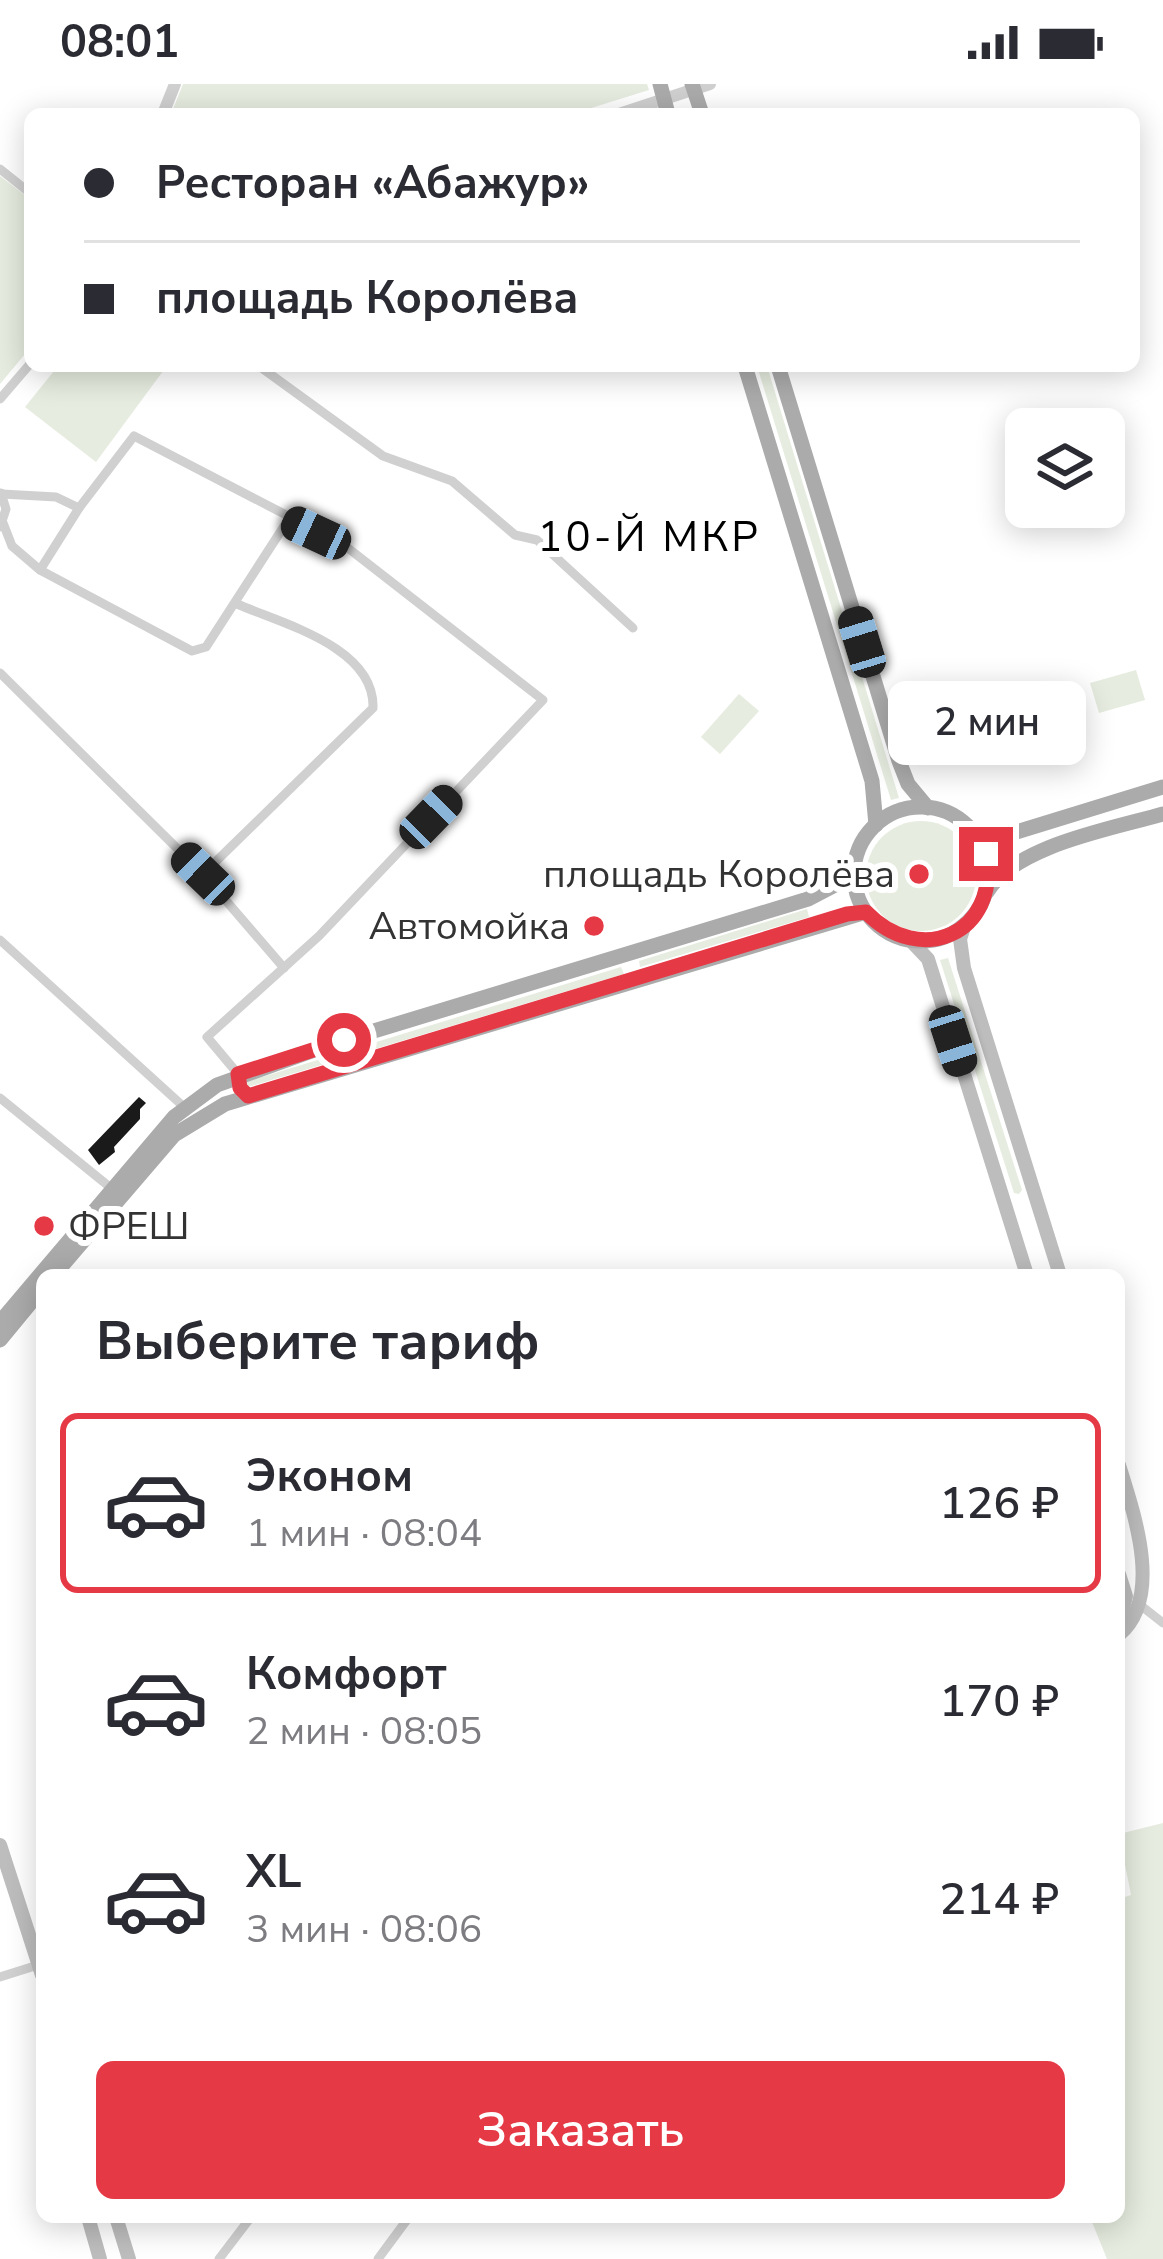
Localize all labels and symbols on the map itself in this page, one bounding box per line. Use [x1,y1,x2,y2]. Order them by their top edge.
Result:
car [276,501,356,565]
district label: 10-Й МКР [537,509,761,566]
car [834,602,890,682]
callout: 2 мин [887,680,1085,764]
car [393,779,469,855]
route end [959,827,1013,881]
car [165,836,241,912]
place label: площадь Королёва [543,848,895,901]
marker: площадь Королёва [906,861,932,887]
place label: Автомойка [368,900,570,953]
marker: Автомойка [581,913,607,939]
car [925,1001,981,1081]
route start [317,1013,371,1067]
place label: ФРЕШ [68,1200,189,1253]
marker: ФРЕШ [31,1213,57,1239]

